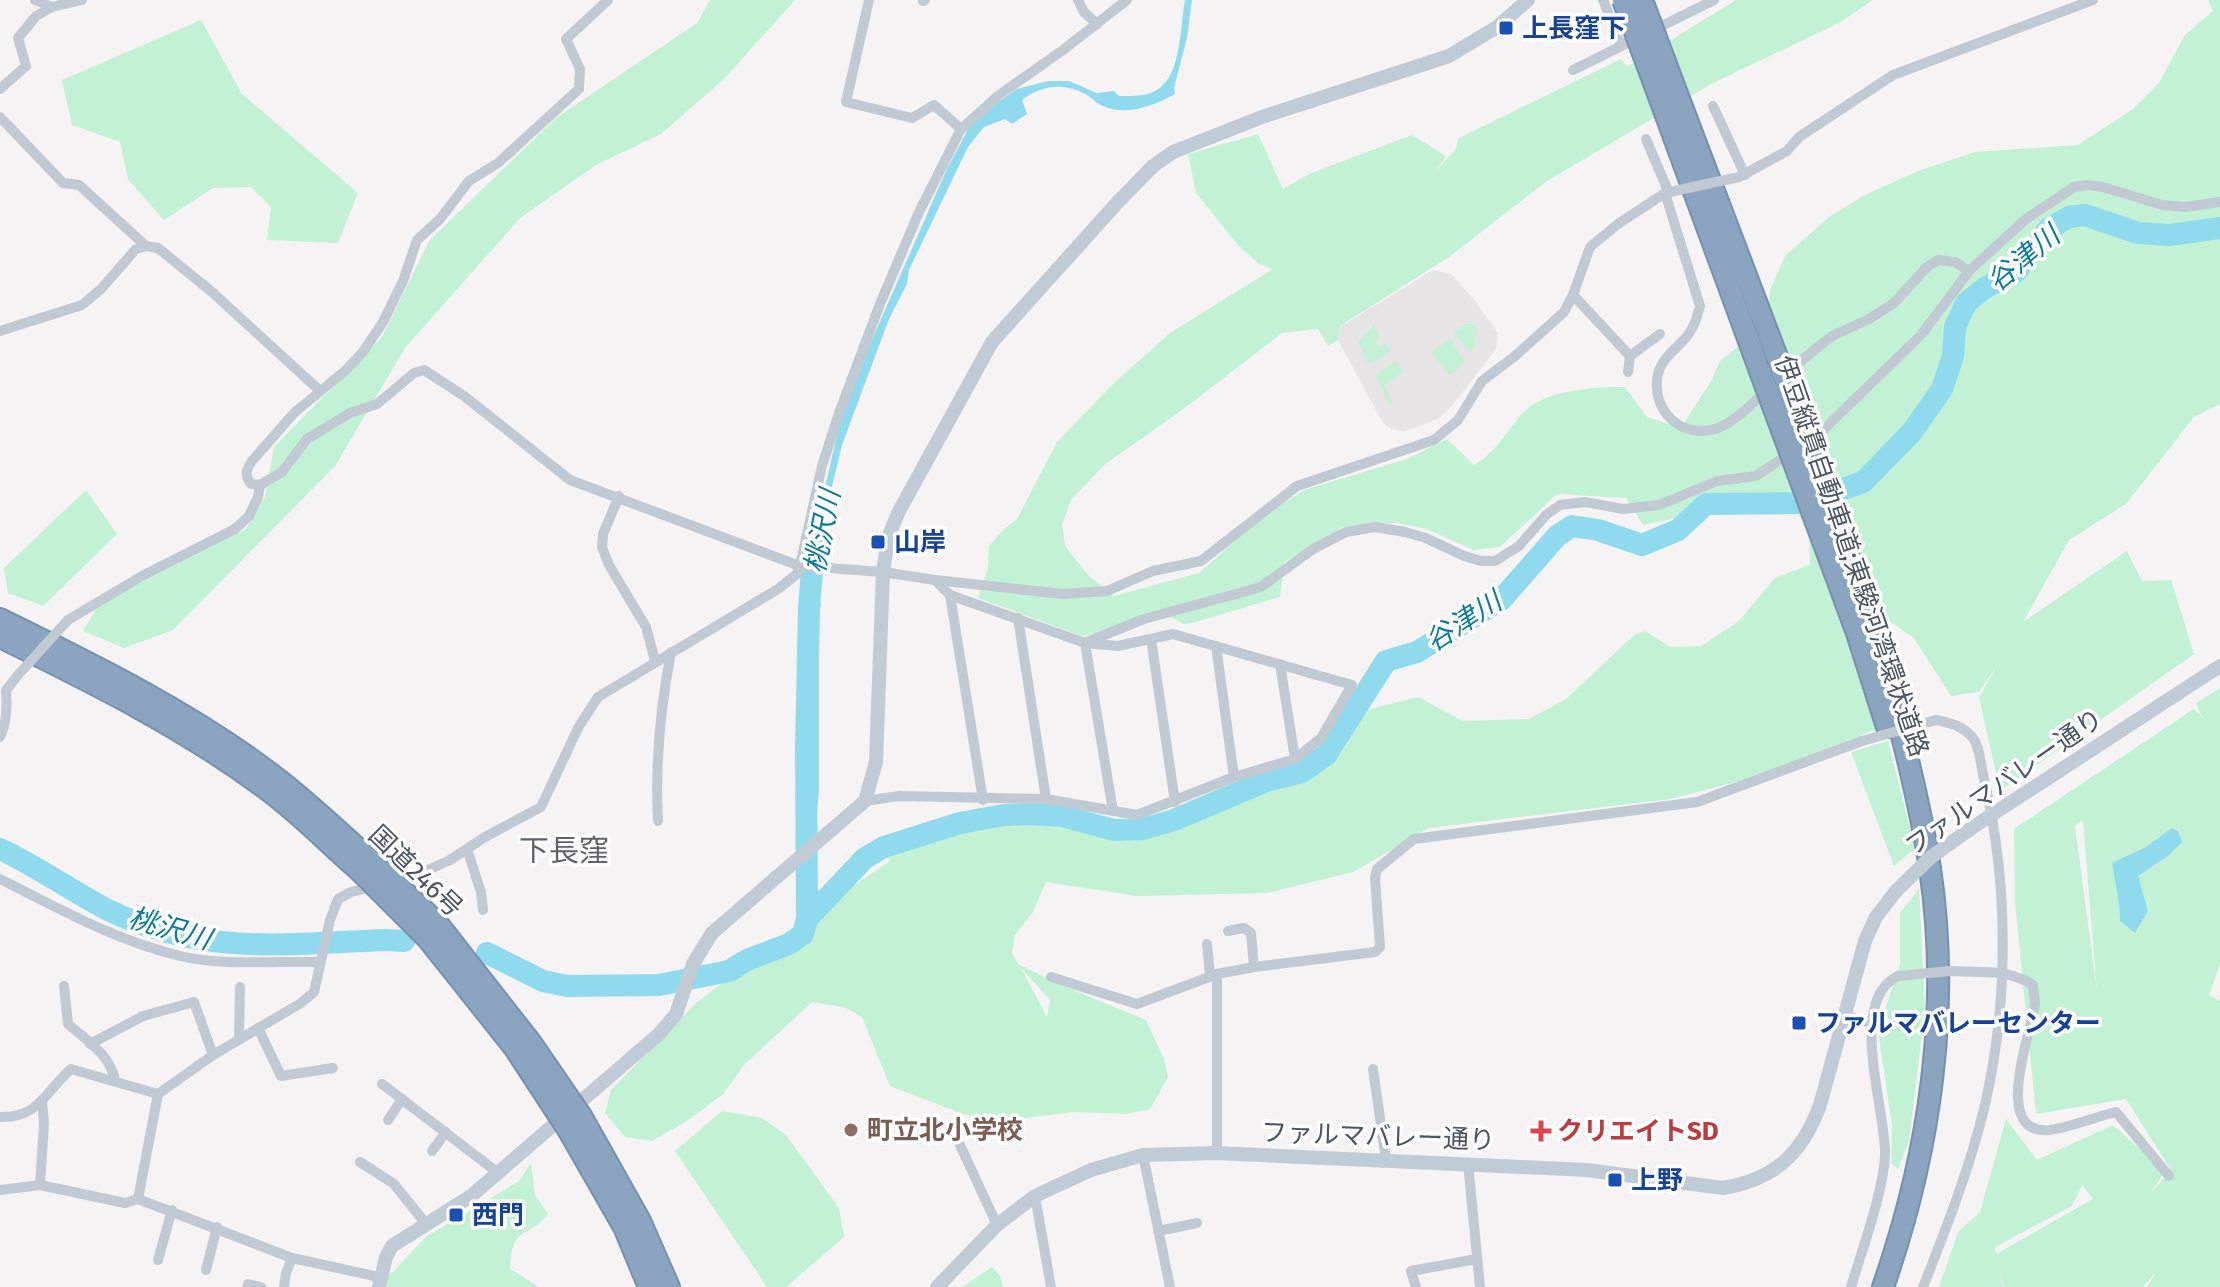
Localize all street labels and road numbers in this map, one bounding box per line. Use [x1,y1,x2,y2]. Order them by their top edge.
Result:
street label: 伊豆縦貫自動車道;東駿河湾環状道路 [1768,351,1935,761]
street label: ファルマバレー通り [1900,703,2109,862]
street label: 国道246号 [362,819,469,923]
street label: ファルマバレー通り [1261,1117,1495,1156]

